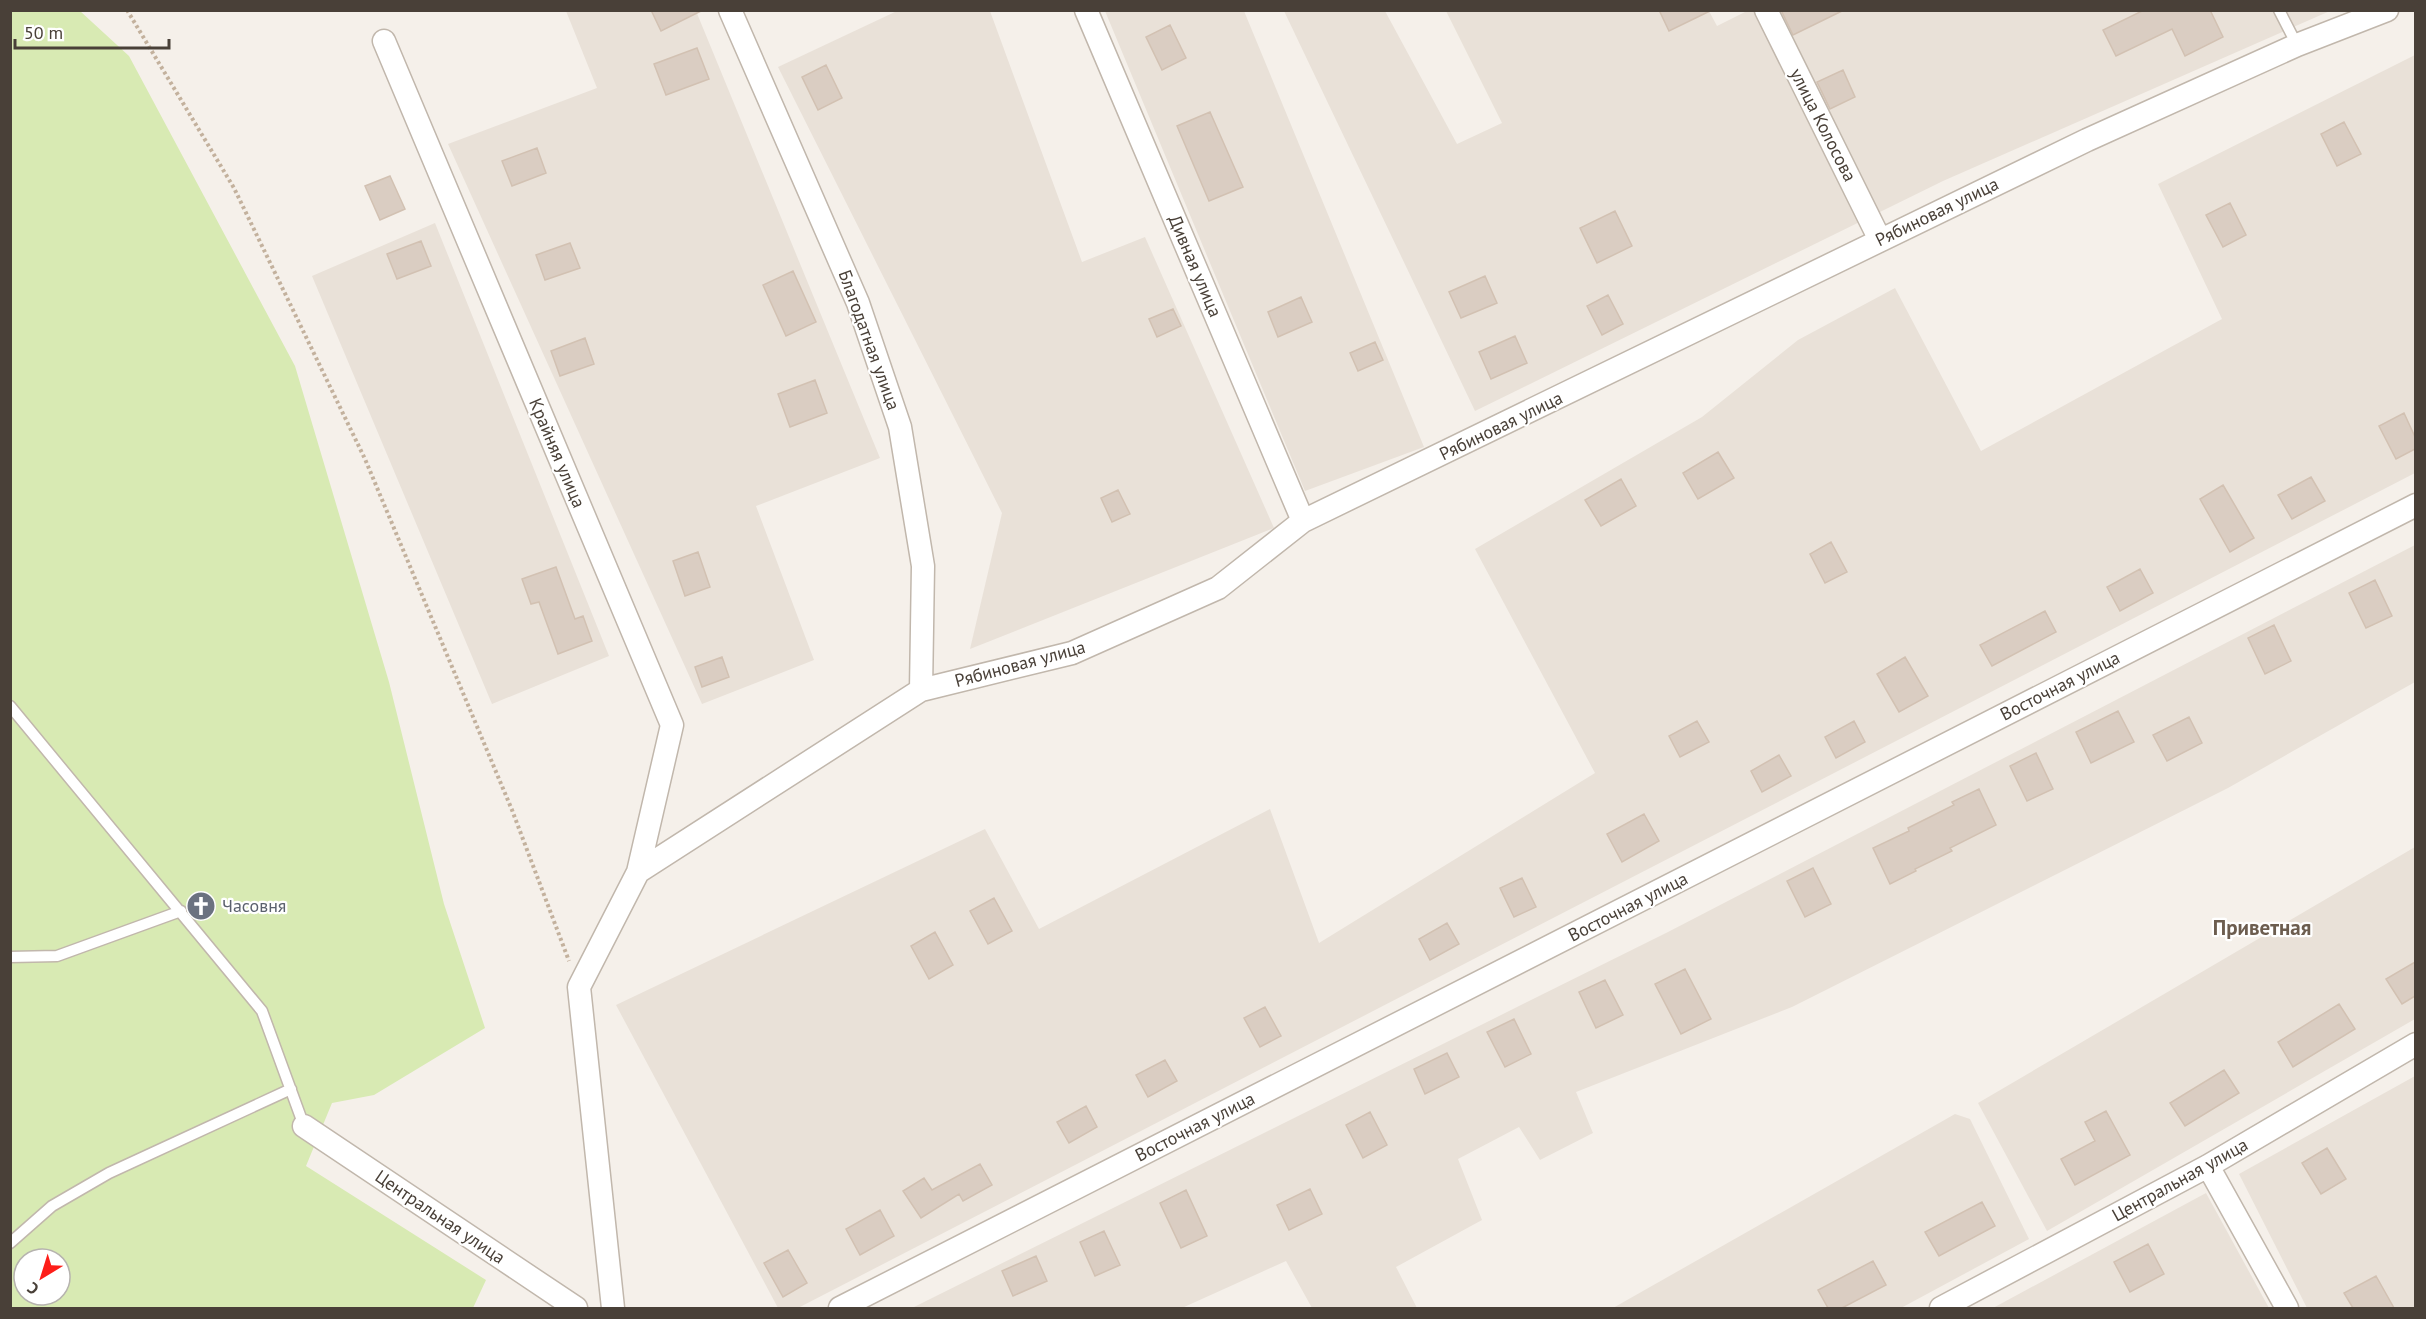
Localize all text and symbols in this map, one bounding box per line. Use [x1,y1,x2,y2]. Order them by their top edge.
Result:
scale bar [15,12,170,50]
text: 50 m [24,21,63,44]
street label: улица Колосова [1785,64,1862,185]
street label: Рябиновая улица [1871,172,2002,251]
street label: Дивная улица [1164,211,1227,320]
street label: Благодатная улица [833,267,905,413]
street label: Рябиновая улица [1435,386,1566,465]
street label: Крайняя улица [524,394,591,511]
street label: Рябиновая улица [952,635,1088,692]
street label: Восточная улица [1996,646,2123,726]
street label: Восточная улица [1564,867,1691,947]
church icon: Часовня [185,890,217,922]
place label: Часовня [222,894,286,917]
district label: Приветная [2213,914,2311,941]
street label: Восточная улица [1131,1087,1258,1167]
street label: Центральная улица [2108,1133,2252,1226]
street label: Центральная улица [371,1165,510,1269]
north arrow [12,1247,72,1307]
text: С [23,1278,42,1299]

